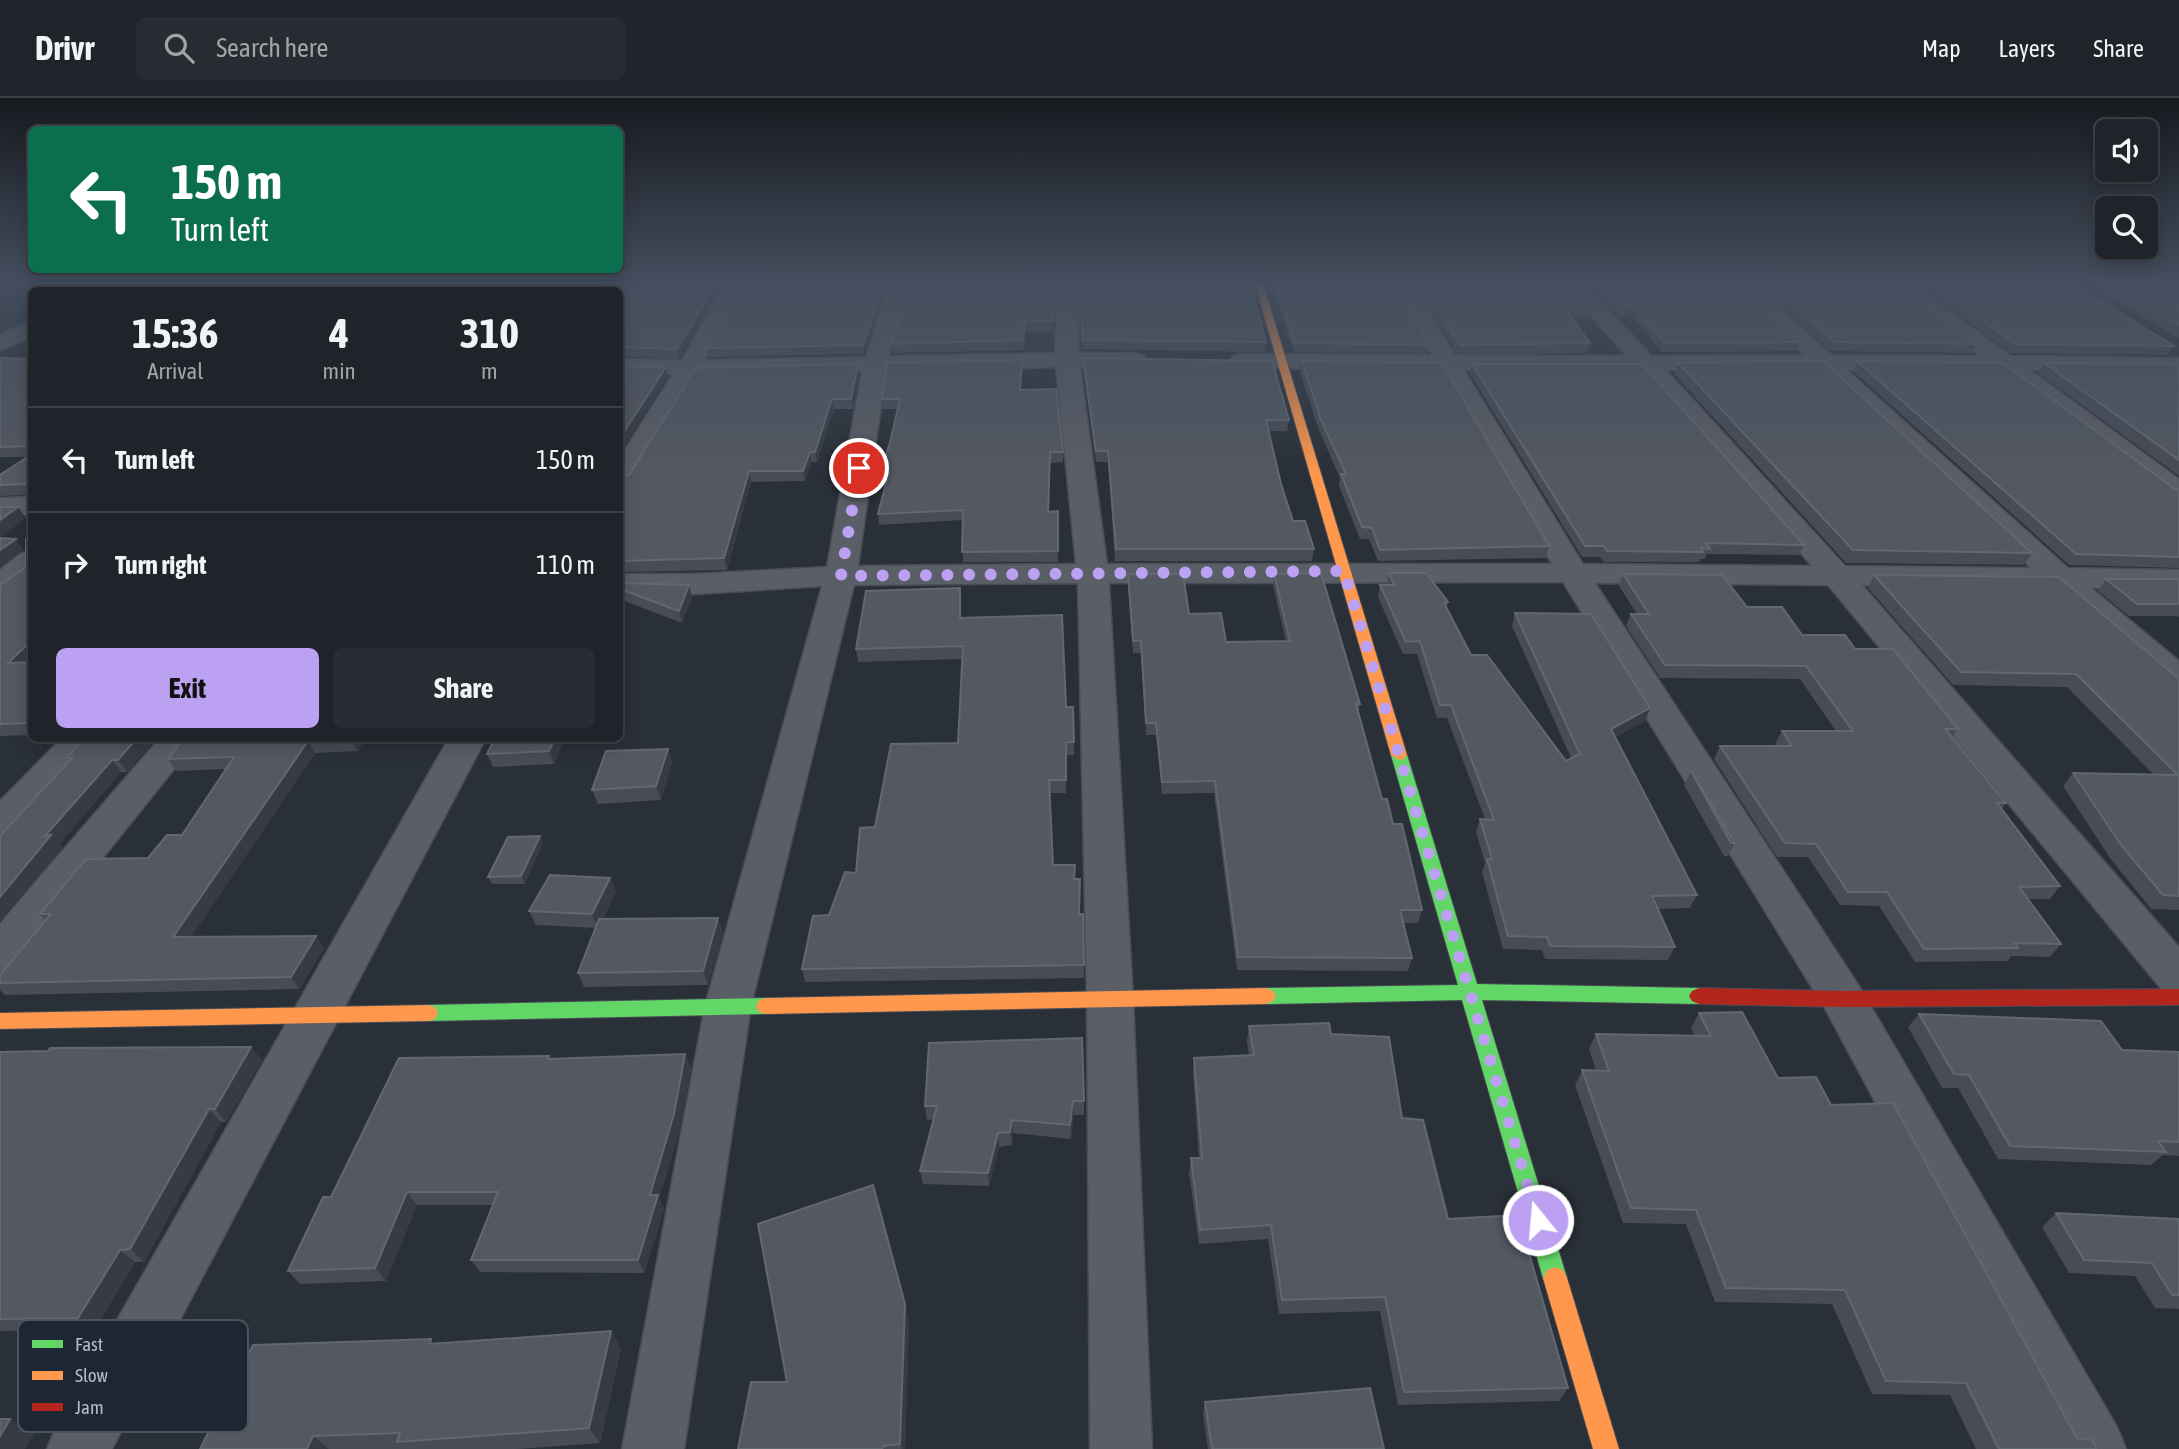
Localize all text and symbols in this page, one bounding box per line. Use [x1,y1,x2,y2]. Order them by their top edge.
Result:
search box [136,17,626,80]
text: Drivr [35,29,94,67]
icon: search [160,29,198,67]
text: Search here [216,33,328,63]
text: Map [1922,35,1961,62]
text: Layers [1999,35,2055,62]
text: Share [2093,35,2144,62]
map controls [2095,119,2158,259]
button: sound [2095,119,2158,182]
text: 150 m [171,153,282,209]
icon: left [56,154,147,245]
button: search [2095,196,2158,259]
text: Turn left [171,211,269,248]
text: 15:36 [132,309,219,357]
text: 4 [329,309,349,357]
text: 310 [460,309,519,357]
text: Arrival [147,358,203,384]
text: min [323,358,356,384]
text: m [481,358,498,384]
pin [829,438,889,498]
icon: left [56,441,94,479]
text: Turn left [115,445,195,475]
text: 150 m [536,445,595,475]
icon: arrive [840,449,878,487]
icon: right [56,546,94,584]
text: Turn right [115,550,206,580]
text: 110 m [536,550,595,580]
button: Exit [56,648,319,728]
button: Share [333,648,595,728]
position arrow [1501,1183,1575,1257]
legend [18,1320,248,1432]
text: Fast [75,1333,103,1355]
text: Slow [75,1364,109,1386]
text: Jam [75,1396,104,1418]

